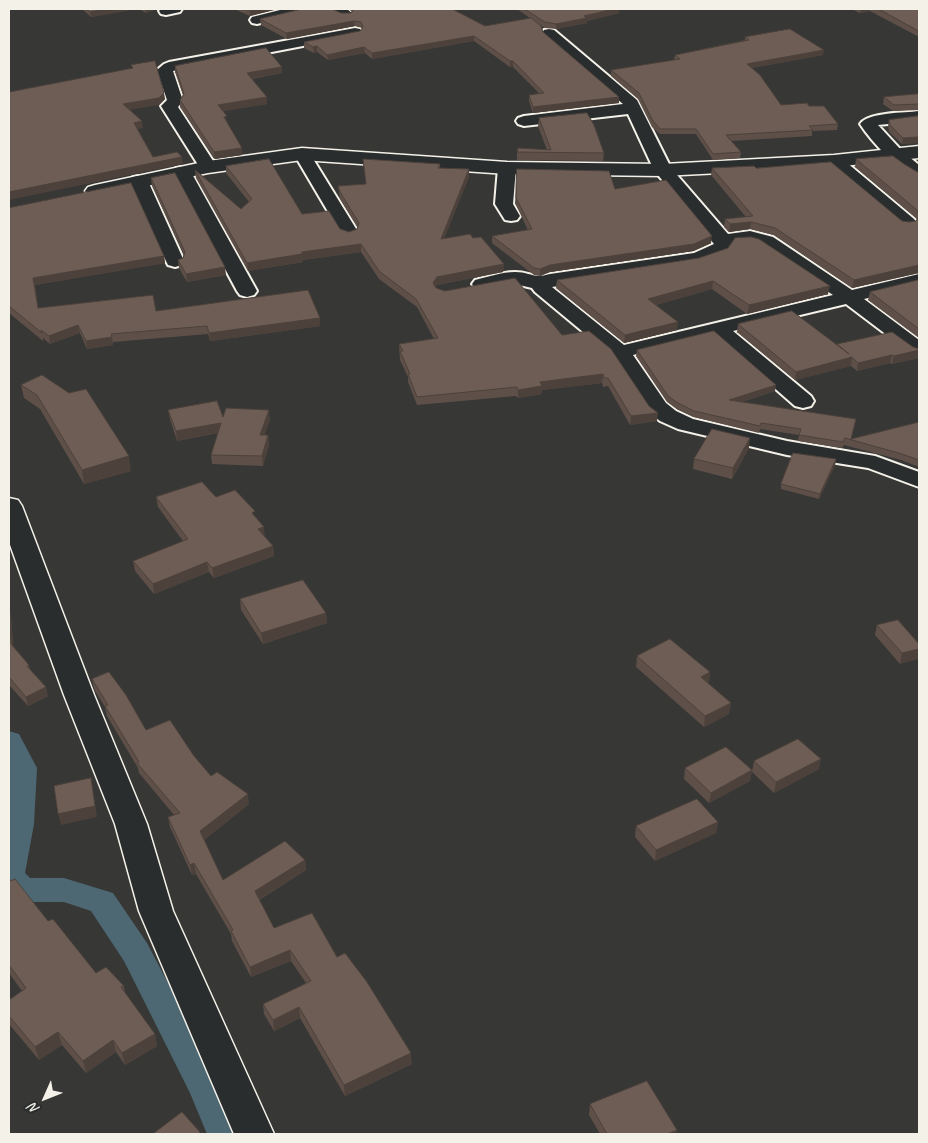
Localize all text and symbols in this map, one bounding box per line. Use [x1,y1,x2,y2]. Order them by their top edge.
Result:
north arrow [20,1073,70,1123]
text: N [25,1100,43,1118]

